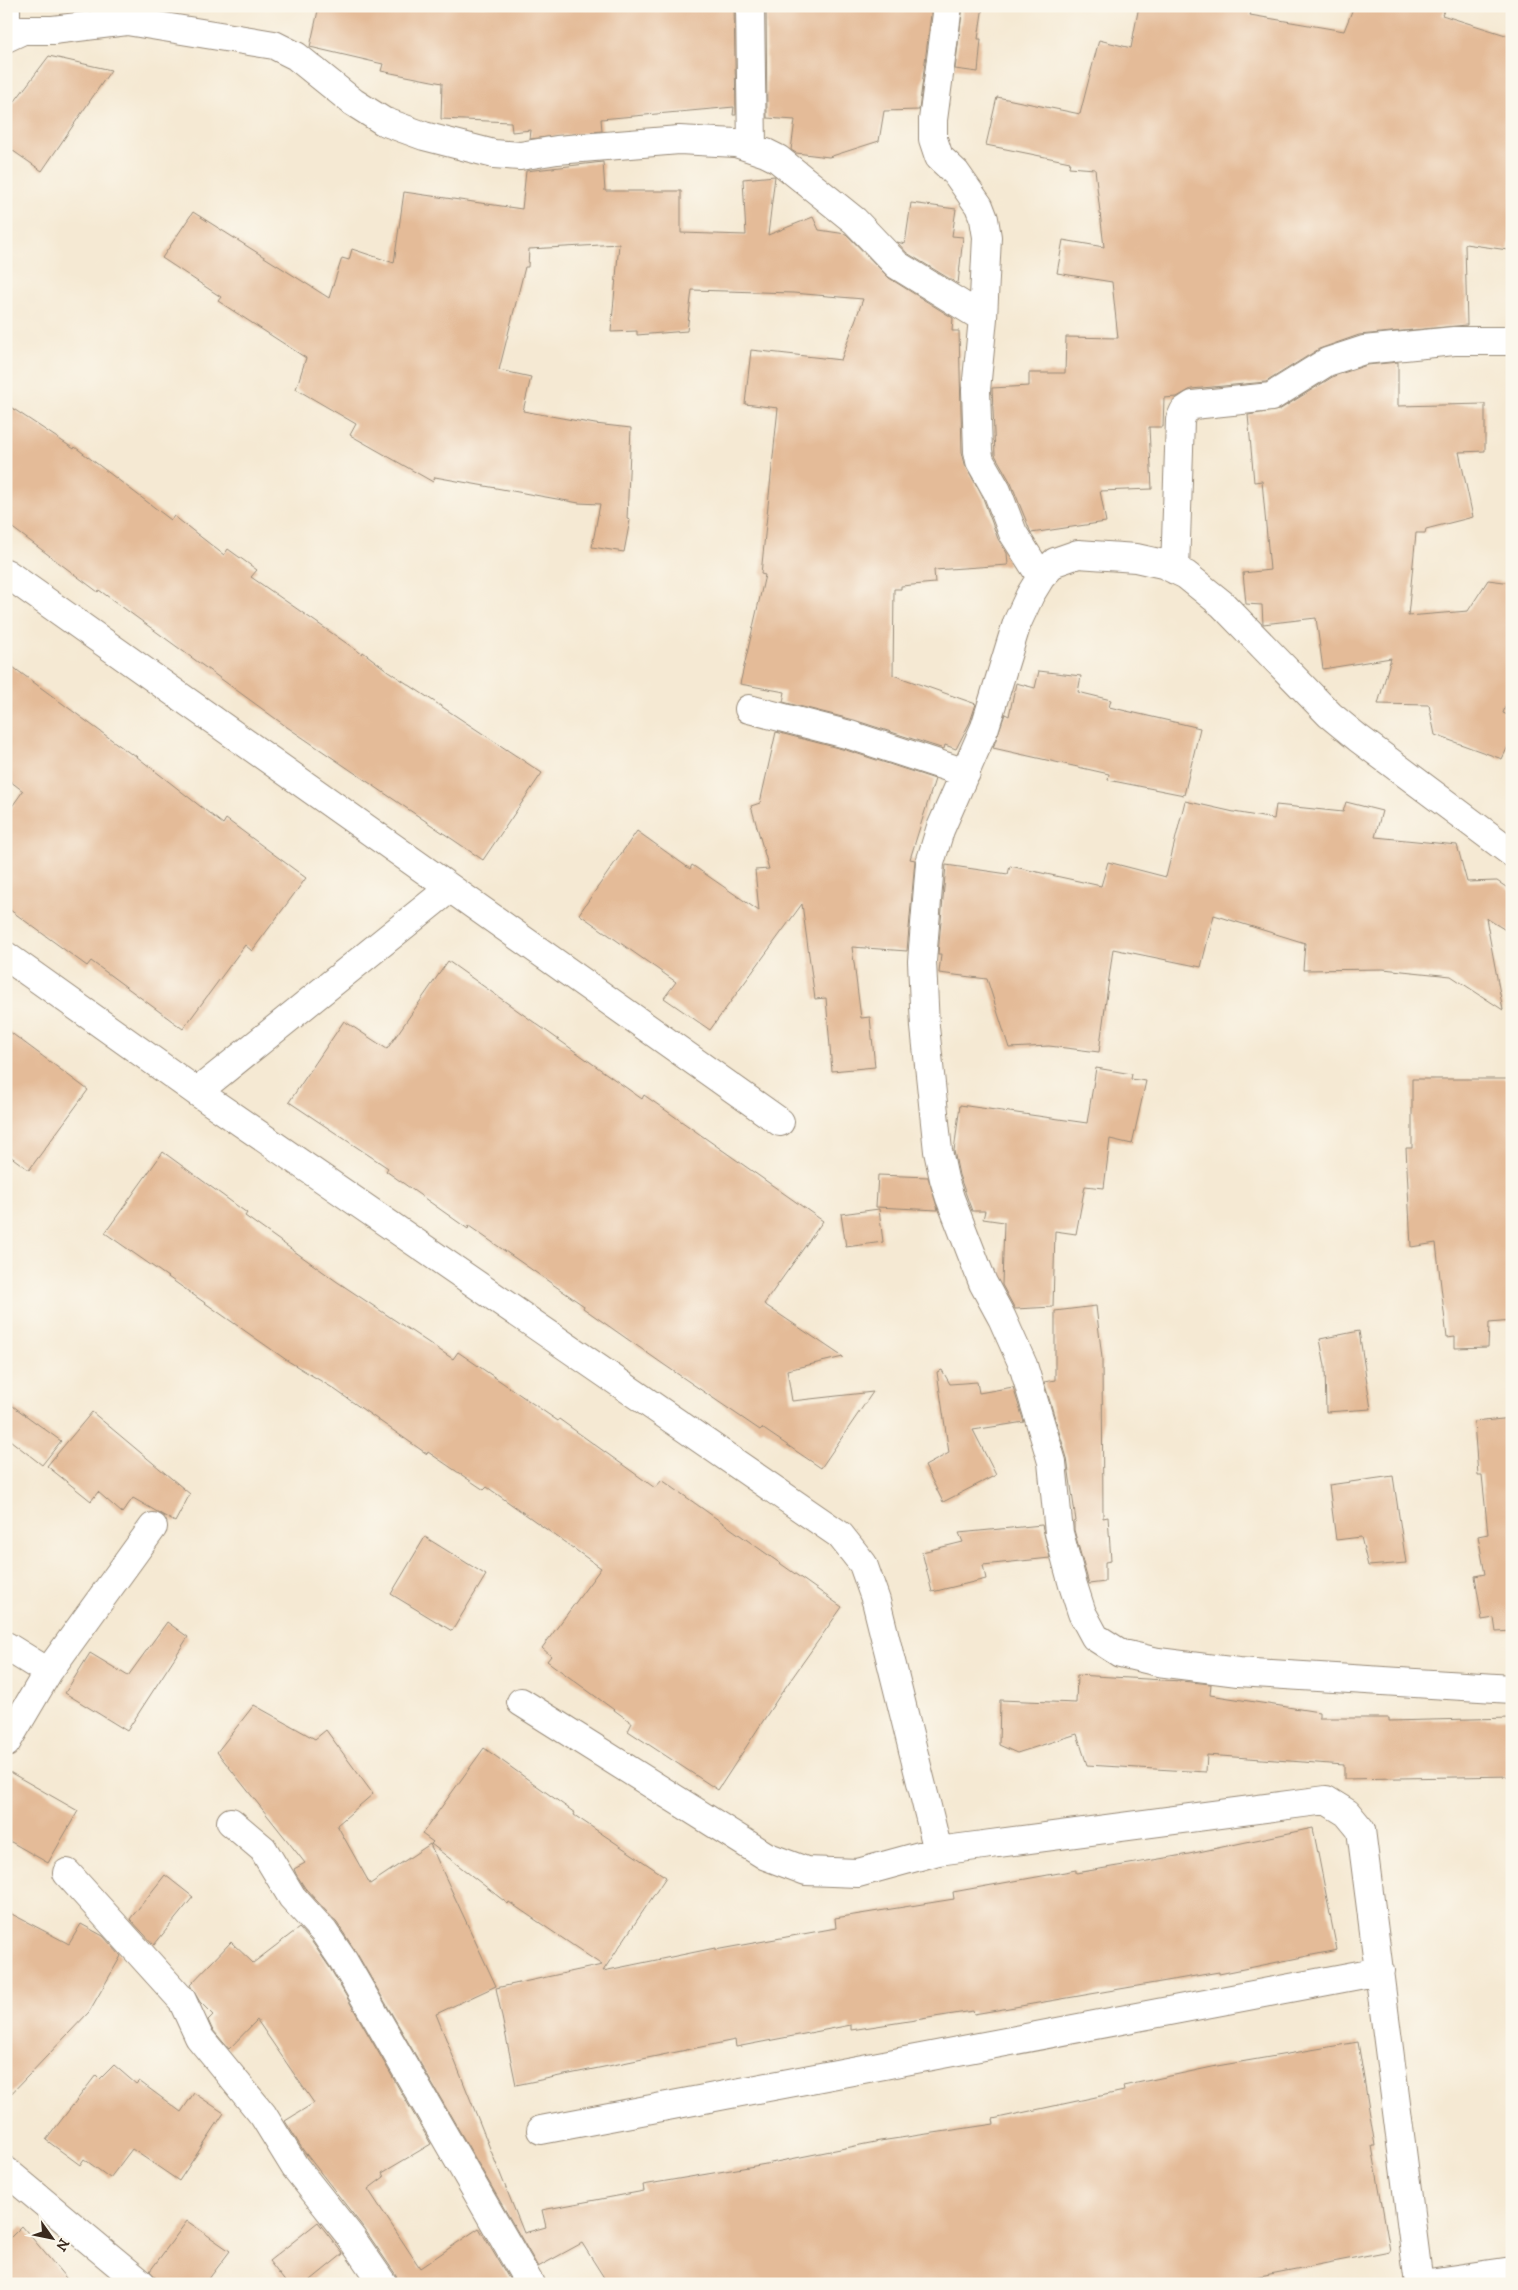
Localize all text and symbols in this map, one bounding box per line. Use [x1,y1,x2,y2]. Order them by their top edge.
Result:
north arrow [28,2212,78,2262]
text: N [51,2235,73,2255]

